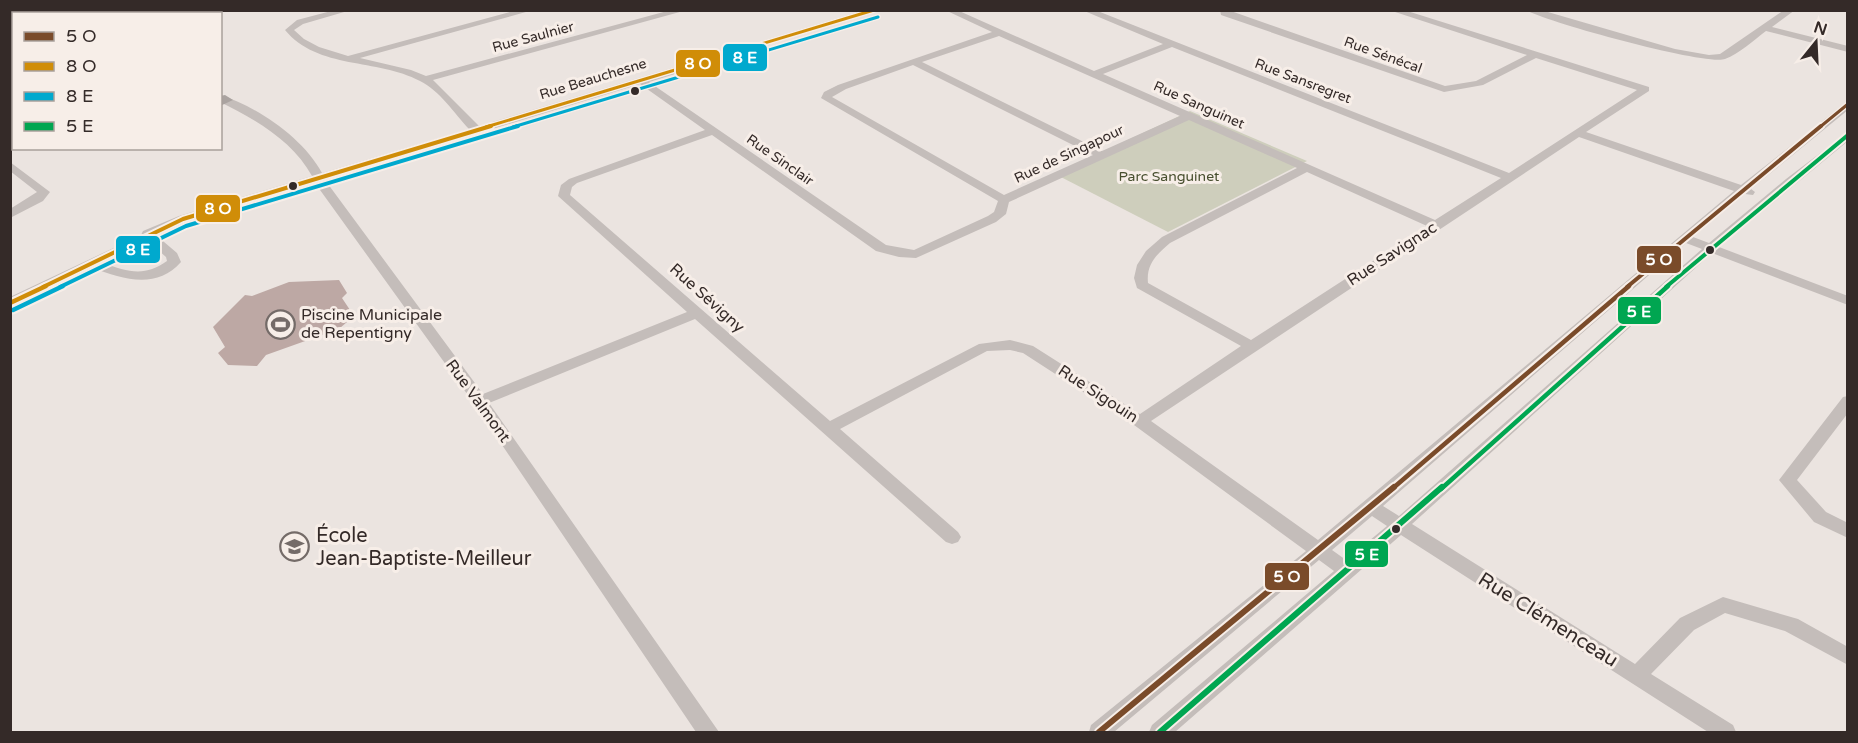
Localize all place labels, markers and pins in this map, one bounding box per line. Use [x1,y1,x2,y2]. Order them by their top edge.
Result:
unlabelled marker [629,85,641,97]
unlabelled marker [287,180,299,192]
unlabelled marker [1704,244,1716,256]
place label: Piscine Municipale de Repentigny [301,305,442,343]
sports icon: Piscine Municipale de Repentigny [264,308,296,340]
place label: École Jean-Baptiste-Meilleur [316,523,532,571]
unlabelled marker [1390,523,1402,535]
school or university icon: École Jean-Baptiste-Meilleur [279,531,311,563]

